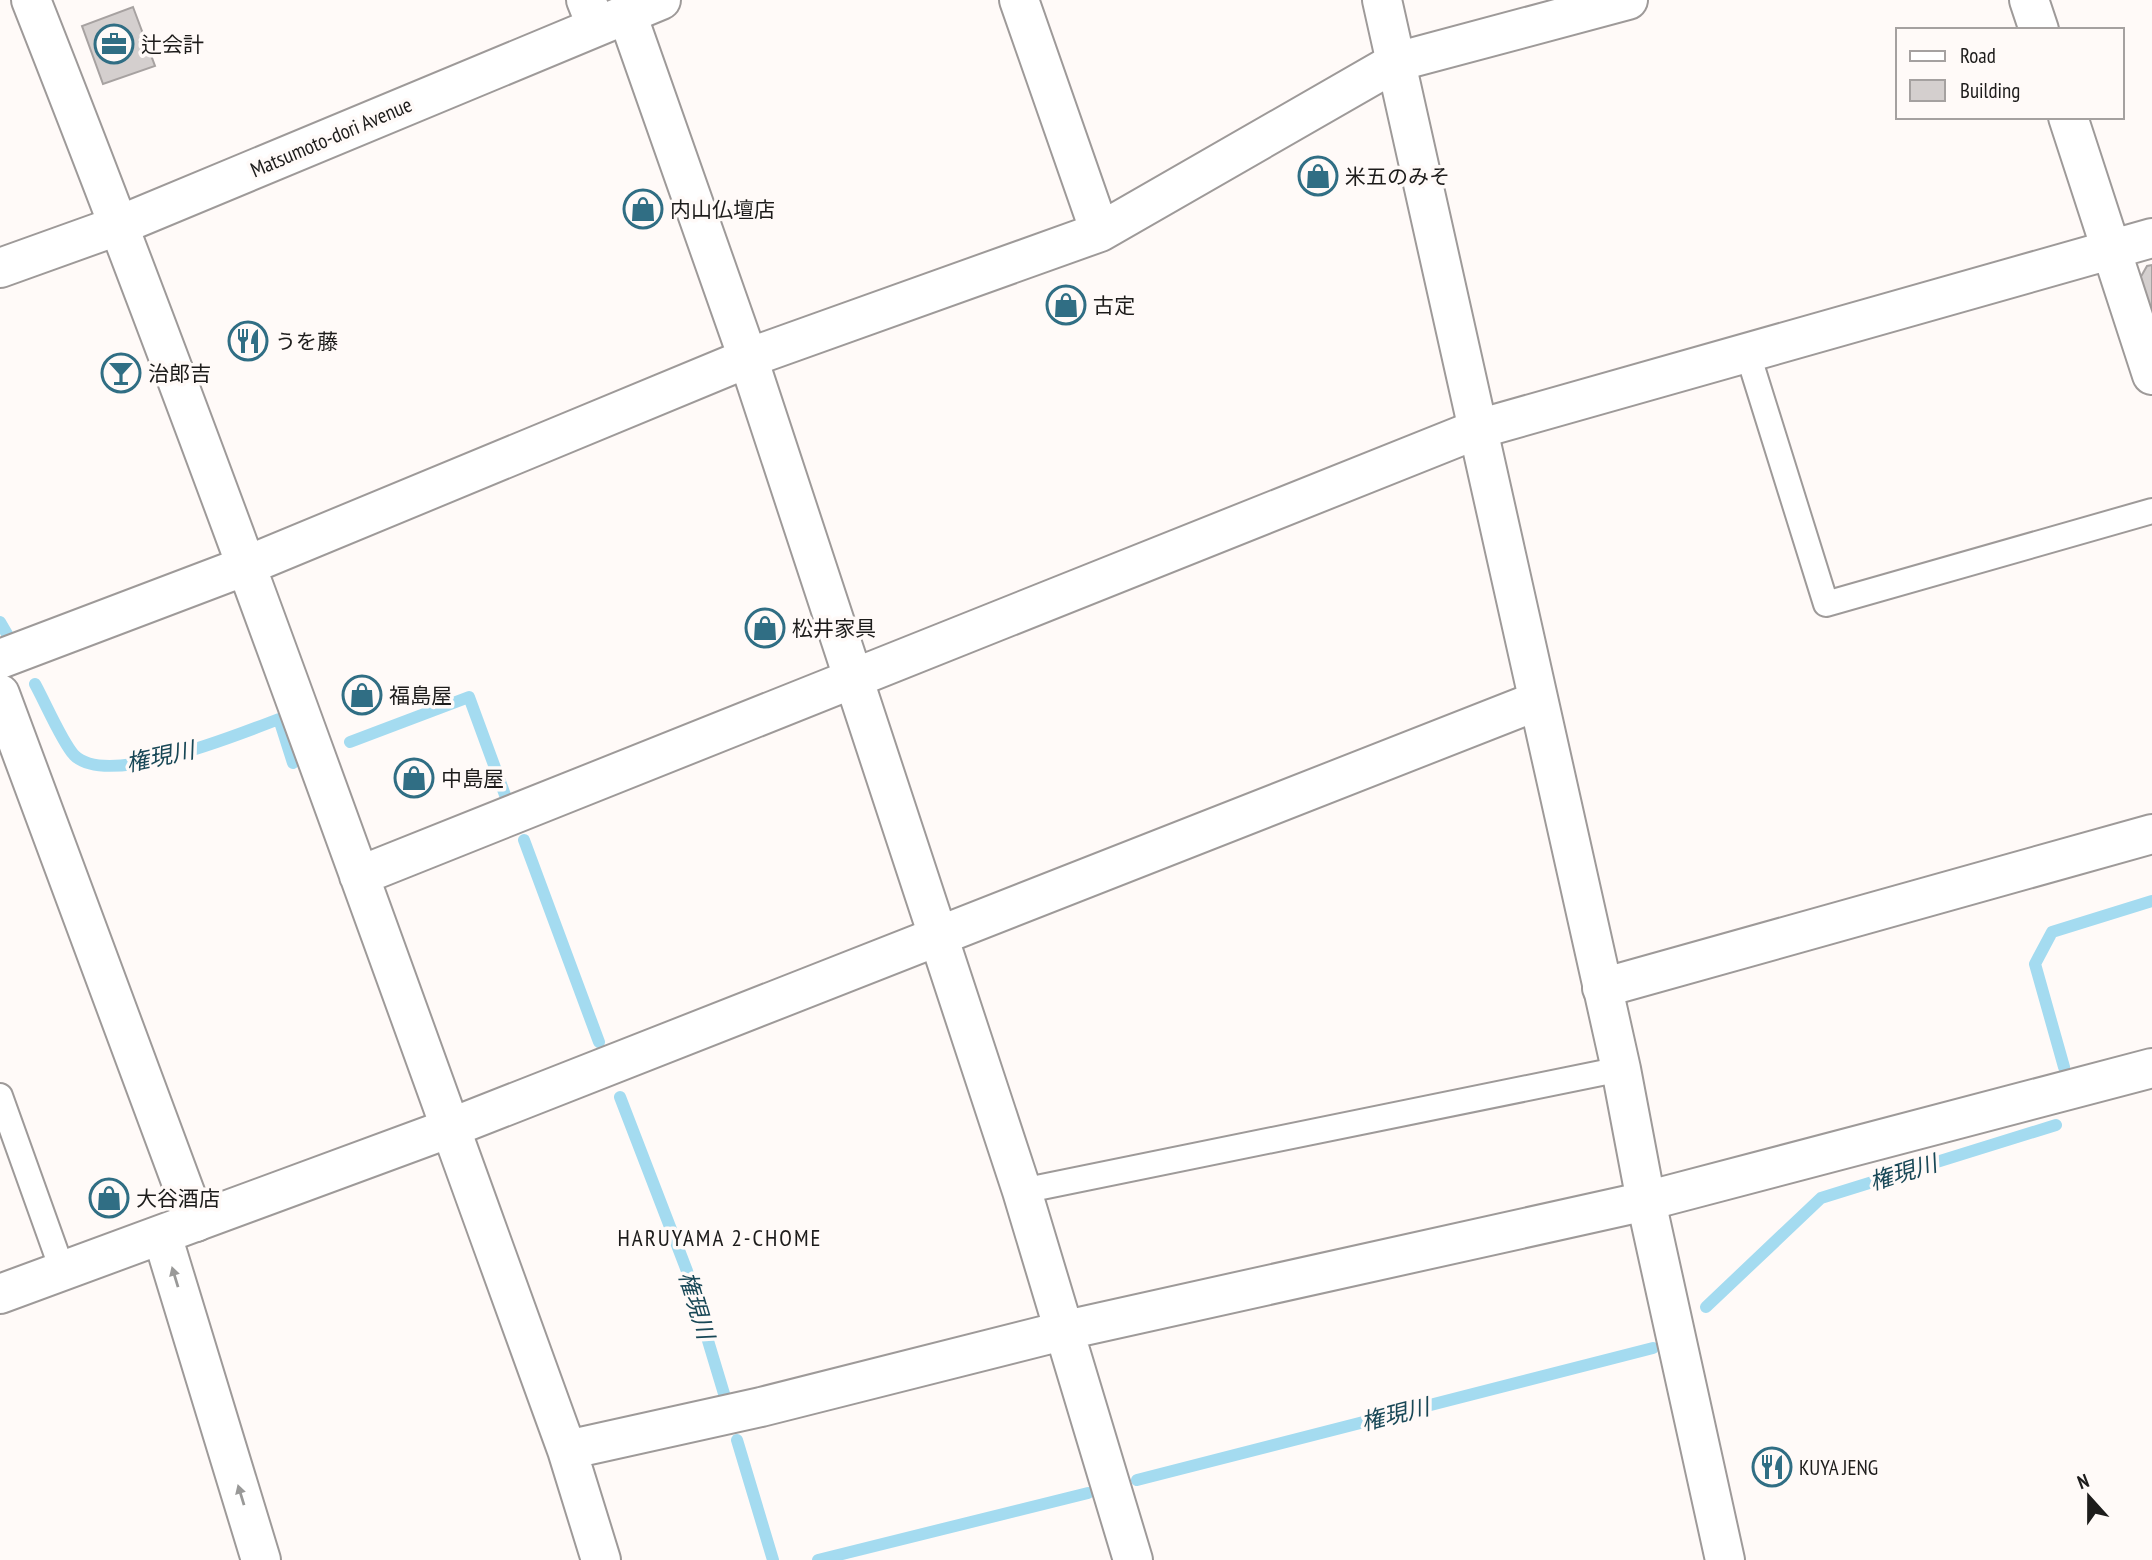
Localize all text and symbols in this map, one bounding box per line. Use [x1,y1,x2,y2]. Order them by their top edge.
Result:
office icon: 辻会計 [93,23,135,65]
legend [1896,28,2124,119]
place label: 辻会計 [141,31,204,58]
text: Road [1960,42,1996,69]
text: Building [1960,77,2020,104]
street label: Matsumoto-dori Avenue [246,91,416,183]
shop icon: 米五のみそ [1297,155,1339,197]
place label: 米五のみそ [1345,163,1450,190]
shop icon: 内山仏壇店 [622,188,664,230]
place label: 内山仏壇店 [670,196,775,223]
shop icon: 古定 [1045,284,1087,326]
place label: 古定 [1093,292,1135,319]
restaurant icon: うを藤 [227,320,269,362]
place label: うを藤 [275,328,338,355]
bar icon: 治郎吉 [100,352,142,394]
place label: 治郎吉 [148,360,211,387]
shop icon: 松井家具 [744,607,786,649]
place label: 松井家具 [792,615,876,642]
shop icon: 福島屋 [341,674,383,716]
place label: 福島屋 [389,682,452,709]
water label: 権現川 [123,734,200,777]
shop icon: 中島屋 [393,757,435,799]
place label: 中島屋 [441,765,504,792]
water label: 権現川 [1866,1147,1943,1196]
shop icon: 大谷酒店 [88,1177,130,1219]
place label: 大谷酒店 [136,1185,220,1212]
district label: HARUYAMA 2-CHOME [618,1223,822,1252]
one-way arrow [170,1266,180,1287]
water label: 権現川 [673,1268,722,1345]
water label: 権現川 [1358,1391,1435,1436]
restaurant icon: KUYA JENG [1751,1446,1793,1488]
place label: KUYA JENG [1799,1454,1878,1481]
north arrow [2054,1462,2124,1532]
text: N [2074,1468,2092,1494]
one-way arrow [235,1484,245,1505]

